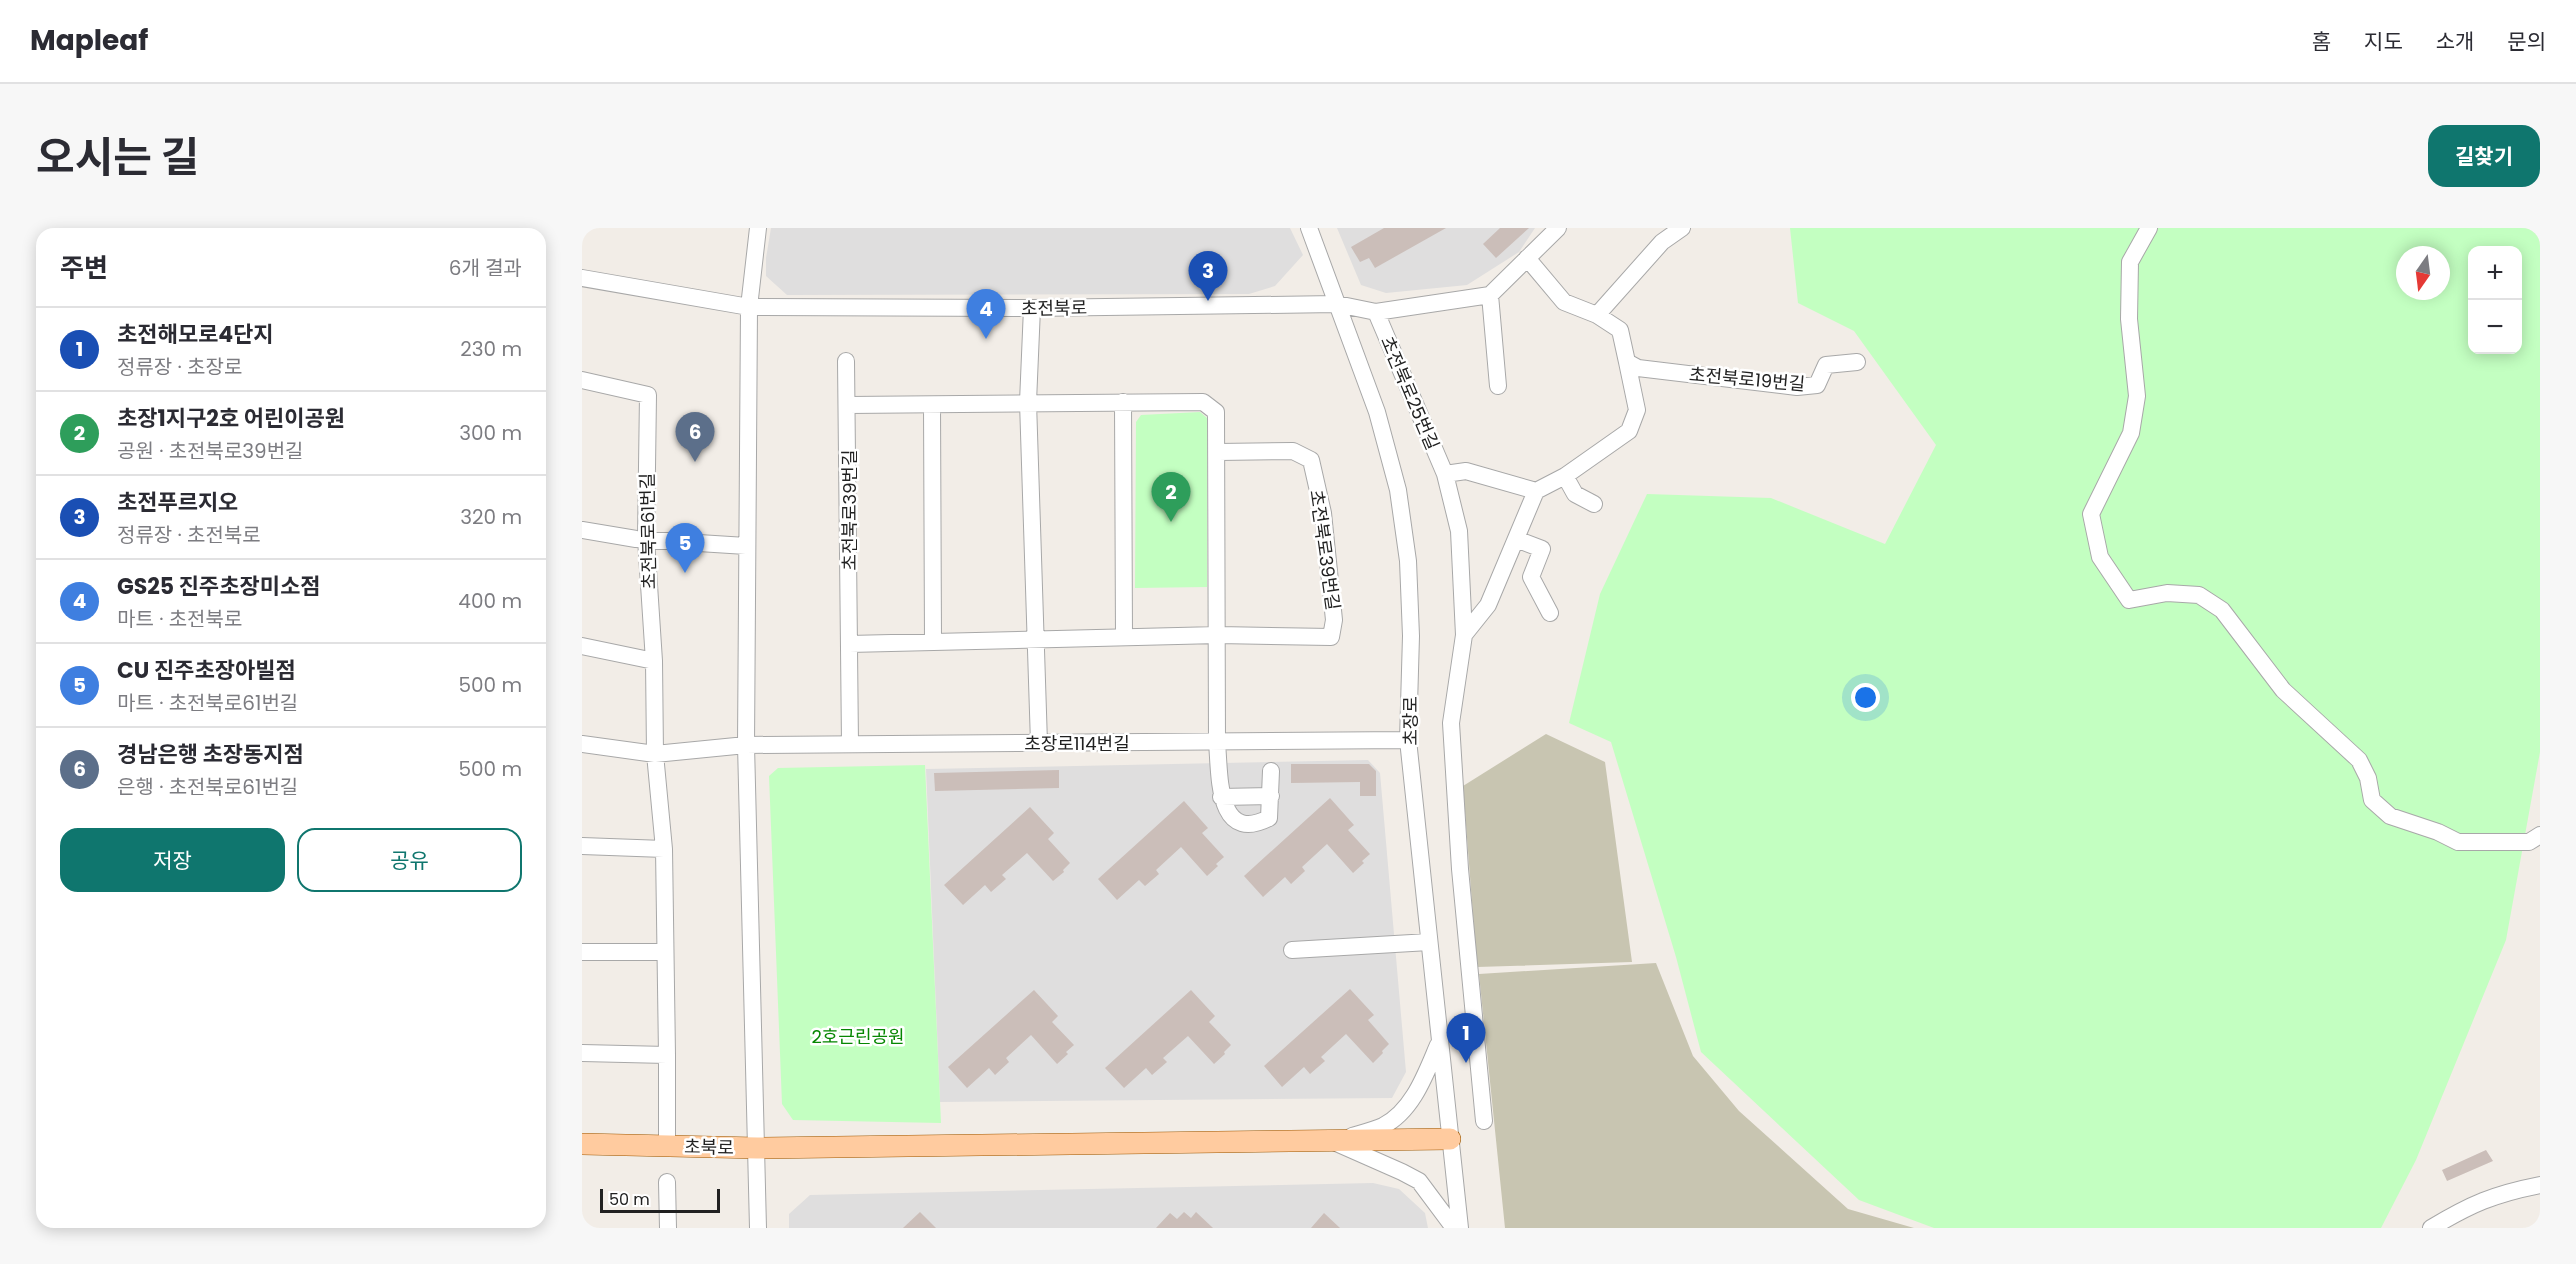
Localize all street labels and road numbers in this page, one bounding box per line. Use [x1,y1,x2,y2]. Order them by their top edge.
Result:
street label: 초전북로 [1021,295,1087,321]
street label: 초전북로25번길 [1375,332,1445,454]
street label: 초전북로19번길 [1688,361,1806,397]
street label: 초전북로39번길 [837,449,862,571]
street label: 초전북로61번길 [634,473,662,589]
street label: 초전북로39번길 [1304,488,1346,612]
street label: 초장로 [1398,696,1423,746]
street label: 초장로114번길 [1024,731,1130,756]
street label: 초북로 [684,1134,734,1160]

